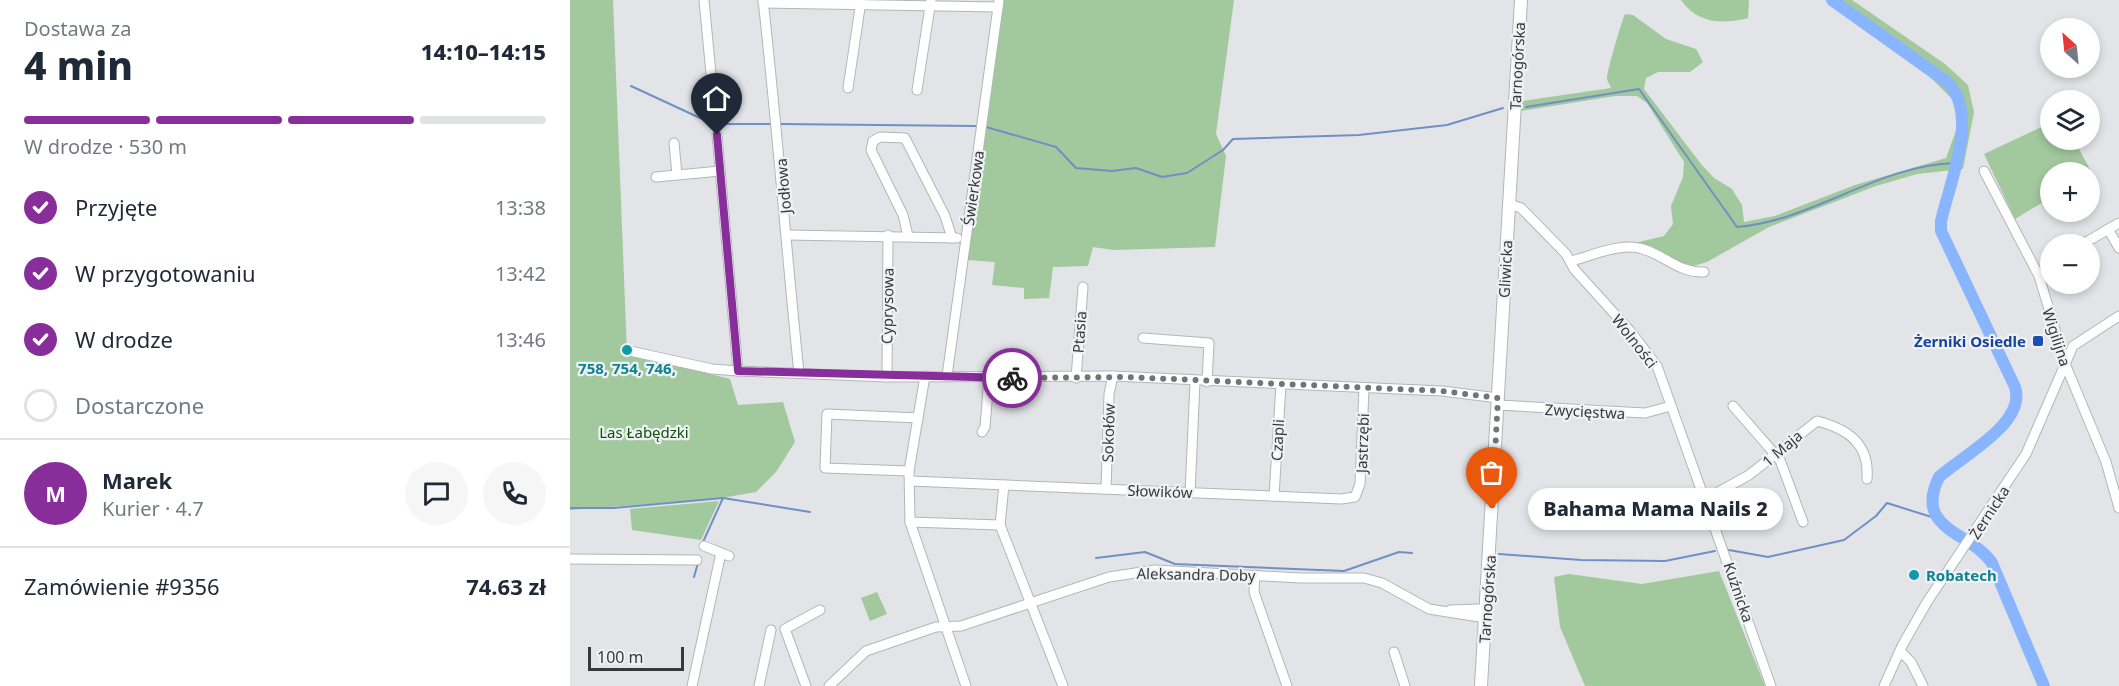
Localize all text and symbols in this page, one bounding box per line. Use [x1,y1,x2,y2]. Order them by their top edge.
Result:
text: Dostawa za [24,15,131,42]
north arrow [2040,18,2100,78]
map controls [2040,18,2100,294]
street label: Tarnogórska [1505,21,1529,111]
text: 14:10–14:15 [421,36,546,66]
text: 4 min [24,38,133,91]
pin [691,73,742,135]
icon: home [700,82,733,115]
button: layers [2040,90,2100,150]
text: W drodze · 530 m [24,133,187,160]
street label: Świerkowa [958,149,988,227]
street label: Jodłowa [771,158,796,216]
button: + [2040,162,2100,222]
icon: check [24,191,57,224]
text: Przyjęte [75,192,157,222]
text: 13:38 [495,194,546,221]
button: − [2040,234,2100,294]
street label: Gliwicka [1493,240,1517,298]
icon: check [24,257,57,290]
text: W przygotowaniu [75,258,256,288]
text: 13:42 [495,260,546,287]
street label: Cyprysowa [876,268,898,344]
street label: Wigilijna [2038,305,2076,369]
street label: Ptasia [1068,310,1090,354]
street label: Wolności [1608,310,1662,372]
icon: check [24,323,57,356]
text: W drodze [75,324,173,354]
text: 13:46 [495,326,546,353]
place label: Żerniki Osiedle [1914,331,2026,351]
marker: Żerniki Osiedle [2031,334,2045,348]
marker: 758, 754, 746, [620,343,634,357]
courier [982,348,1042,408]
place label: 758, 754, 746, [578,358,676,378]
icon: bike [996,362,1029,395]
text: Dostarczone [75,390,204,420]
street label: Zwycięstwa [1544,399,1626,423]
street label: Sokołów [1097,403,1119,463]
street label: Jastrzębi [1351,413,1373,475]
street label: Czapli [1266,419,1288,461]
park label: Las Łabędzki [599,422,689,442]
street label: 1 Maja [1758,425,1806,471]
pin [1466,447,1517,509]
icon: bag [1475,456,1508,489]
button: chat [405,462,468,525]
button: phone [483,462,546,525]
text: Marek [102,465,172,495]
text: M [45,478,66,508]
street label: Słowików [1127,480,1193,502]
street label: Żernicka [1964,481,2014,543]
callout: Bahama Mama Nails 2 [1528,488,1783,530]
text: Kurier · 4.7 [102,495,204,522]
text: Bahama Mama Nails 2 [1543,495,1768,522]
street label: Tarnogórska [1474,554,1500,644]
street label: Kuźnicka [1719,559,1759,625]
street label: Aleksandra Doby [1136,563,1256,585]
place label: Robatech [1926,565,1997,585]
marker: Robatech [1907,568,1921,582]
text: Zamówienie #9356 [24,571,220,601]
text: 74.63 zł [466,571,546,601]
scale bar [588,644,684,672]
text: 100 m [597,646,644,668]

